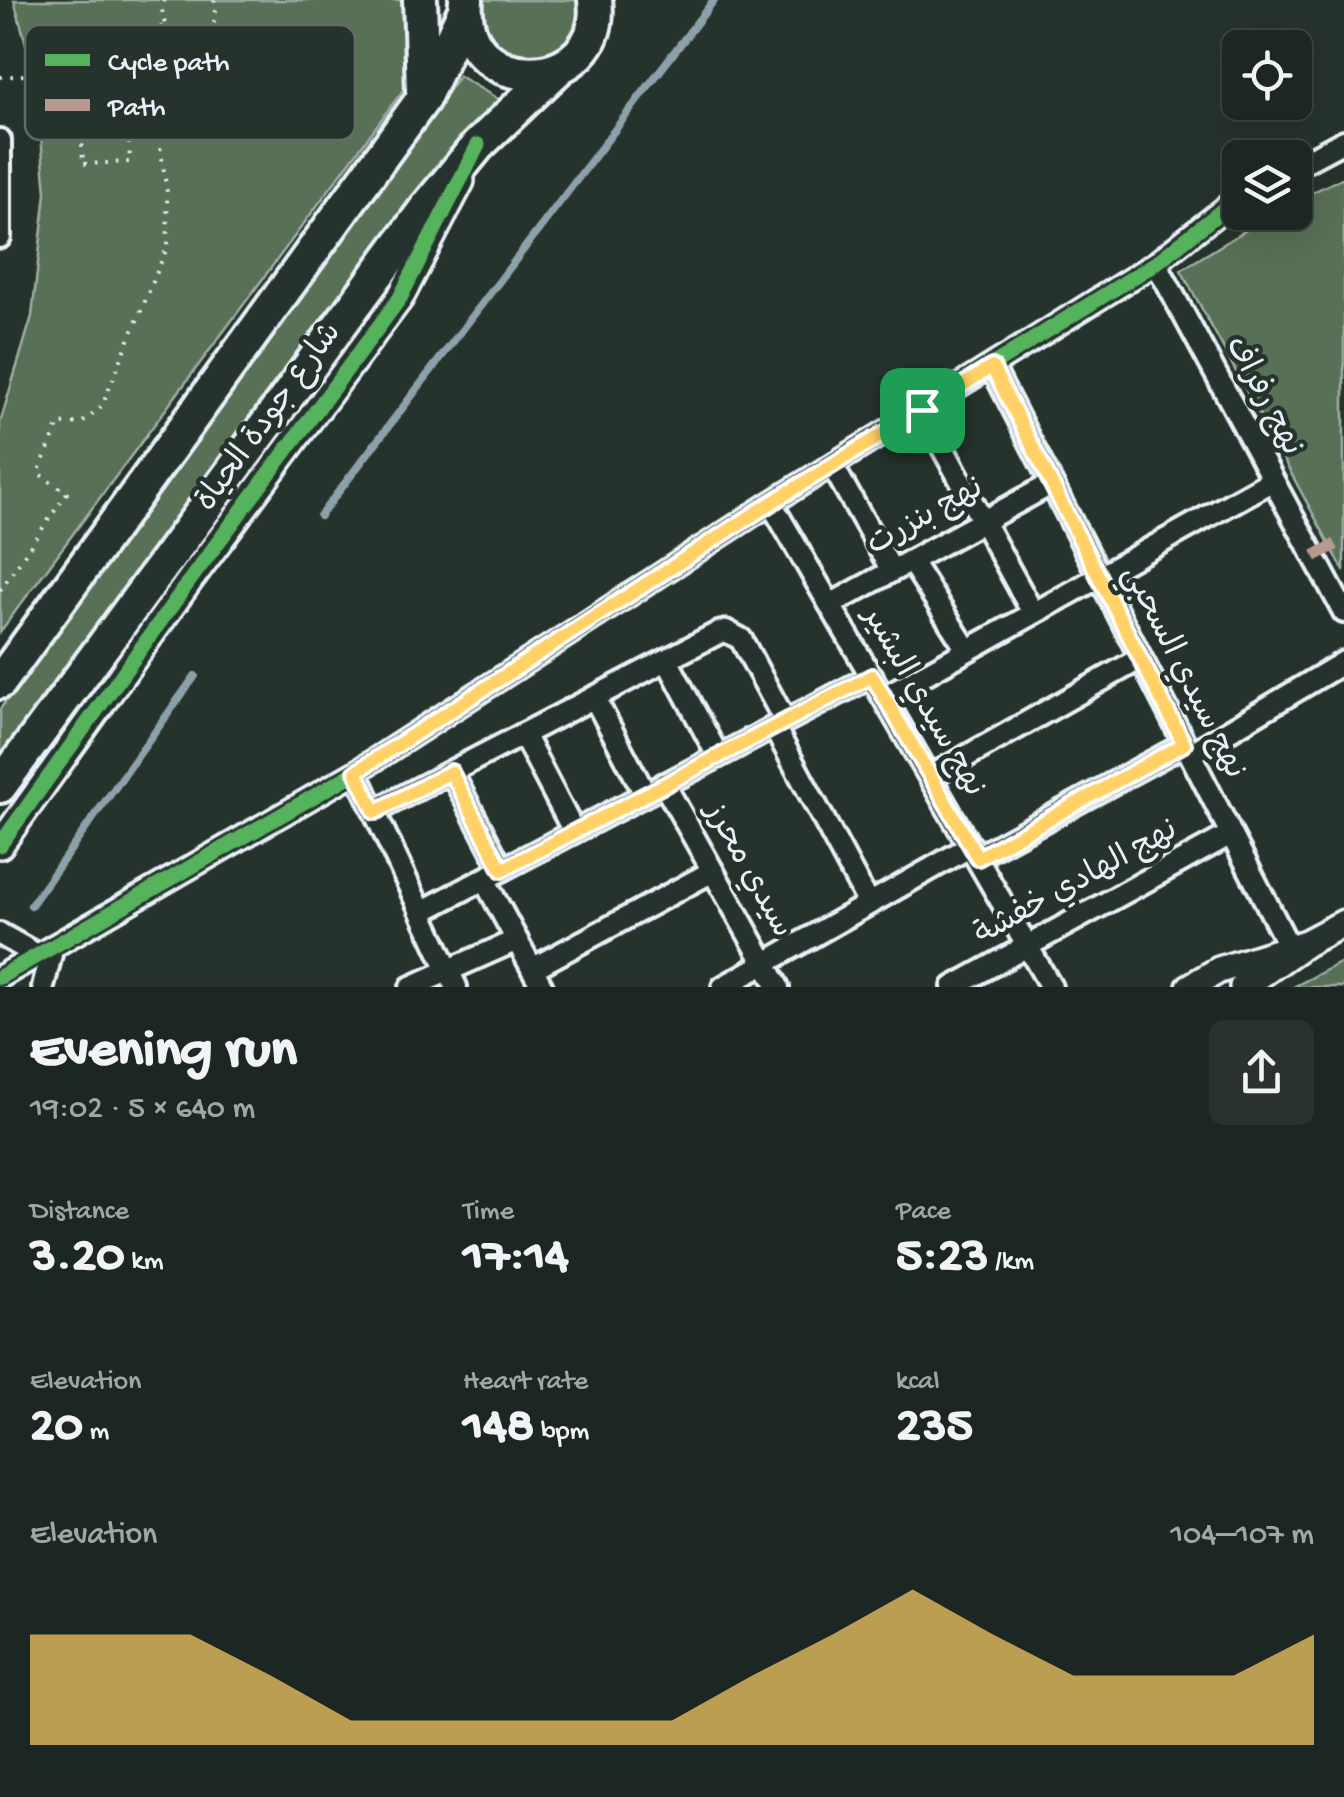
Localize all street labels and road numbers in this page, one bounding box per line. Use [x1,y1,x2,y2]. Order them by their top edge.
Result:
street label: شارع جودة الحياة [189,316,351,520]
street label: نهج رفراف [1215,331,1309,463]
street label: نهج بنزرت [861,470,991,566]
street label: نهج سيدي السحبي [1108,560,1252,788]
street label: نهج سيدي البشير [851,599,992,805]
street label: سيدي محرز [693,794,800,945]
street label: نهج الهادي خفشة [969,812,1185,956]

